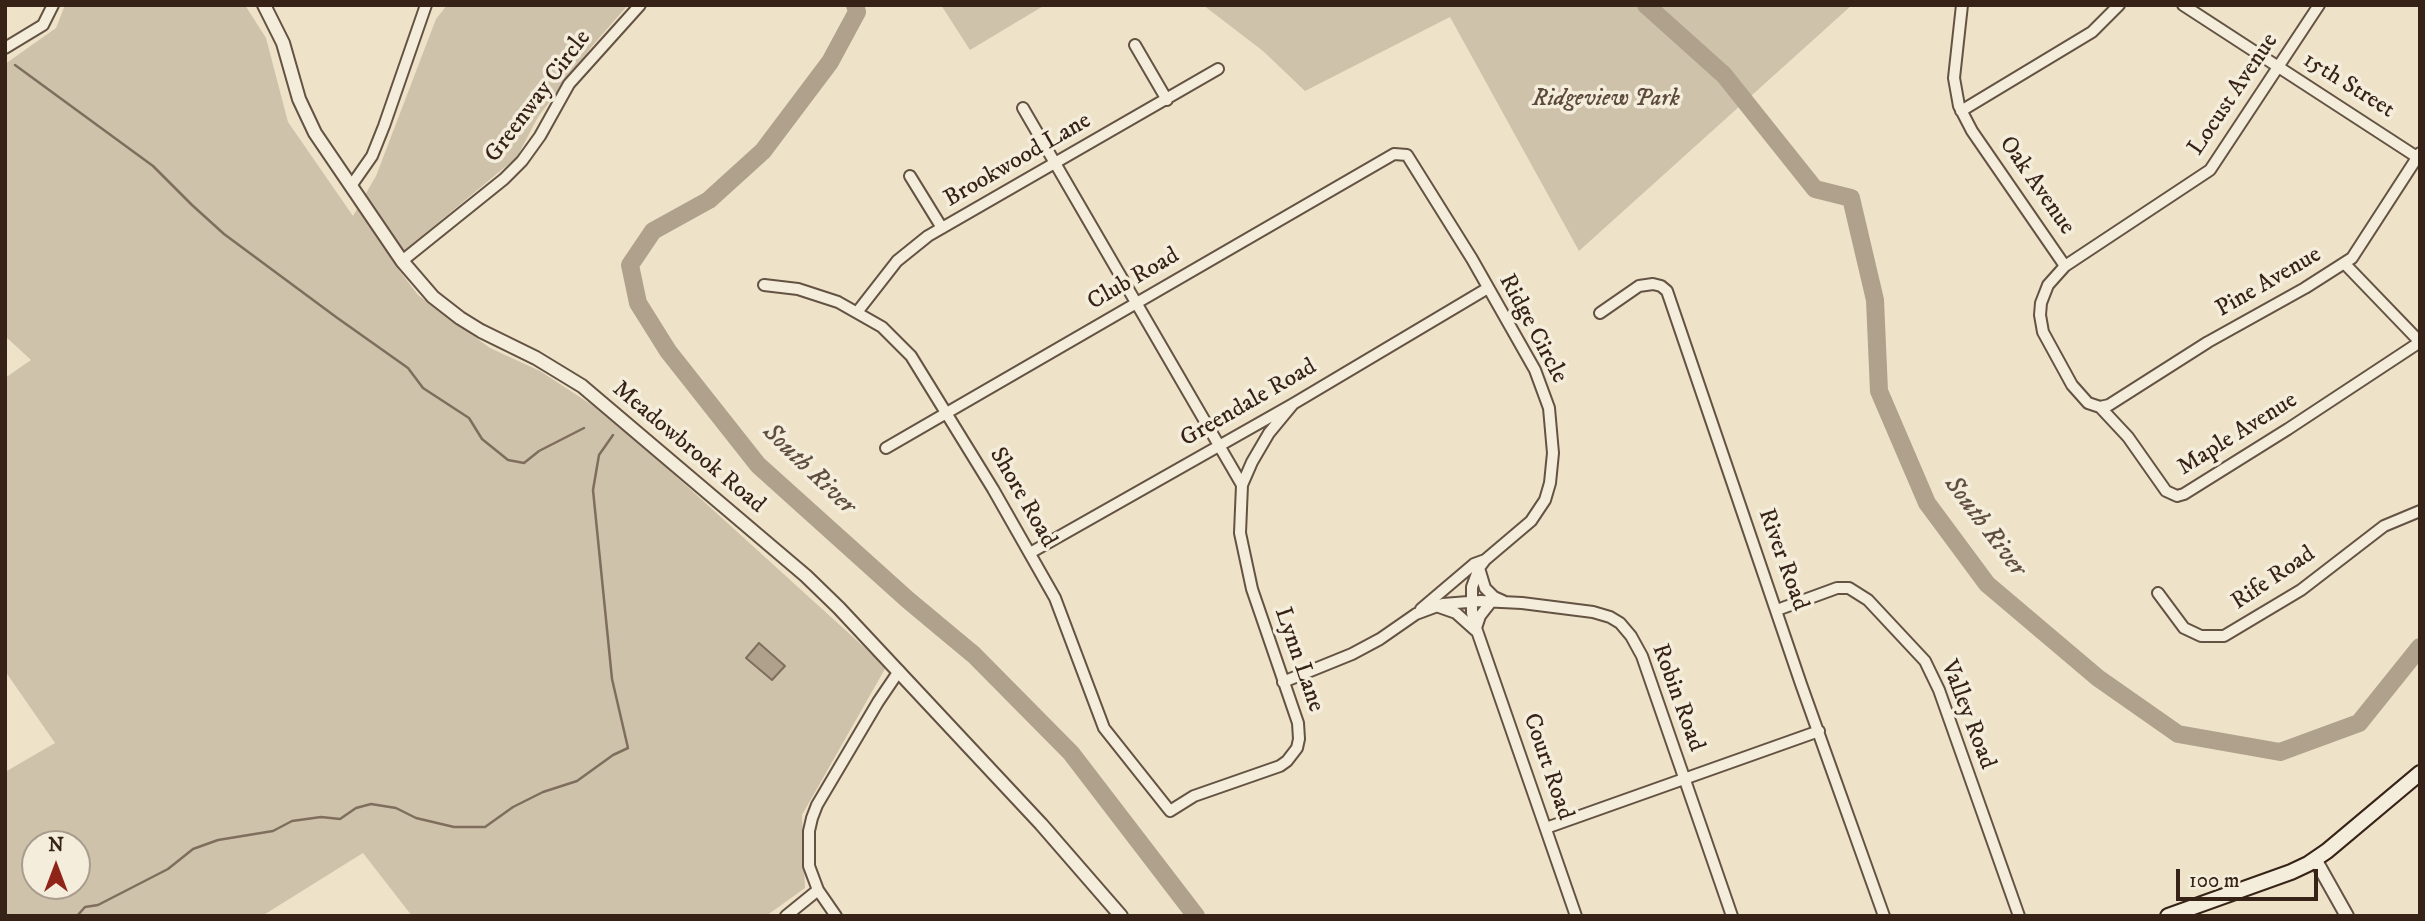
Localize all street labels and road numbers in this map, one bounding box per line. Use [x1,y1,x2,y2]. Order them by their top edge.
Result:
street label: Greenway Circle [480,25,598,169]
street label: Locust Avenue [2183,29,2285,161]
street label: 15th Street [2297,47,2399,125]
street label: Brookwood Lane [939,107,1097,215]
street label: Oak Avenue [1992,131,2080,241]
street label: Pine Avenue [2211,241,2327,325]
street label: Club Road [1083,242,1185,318]
street label: Ridge Circle [1491,270,1573,388]
street label: Greendale Road [1176,353,1322,455]
street label: Meadowbrook Road [606,376,770,520]
street label: Maple Avenue [2173,387,2303,483]
street label: Shore Road [982,443,1062,553]
street label: River Road [1750,505,1814,615]
street label: Rife Road [2227,541,2321,617]
street label: Lynn Lane [1267,604,1329,716]
street label: Robin Road [1644,640,1710,756]
street label: Valley Road [1933,656,2001,774]
street label: Court Road [1515,710,1579,824]

